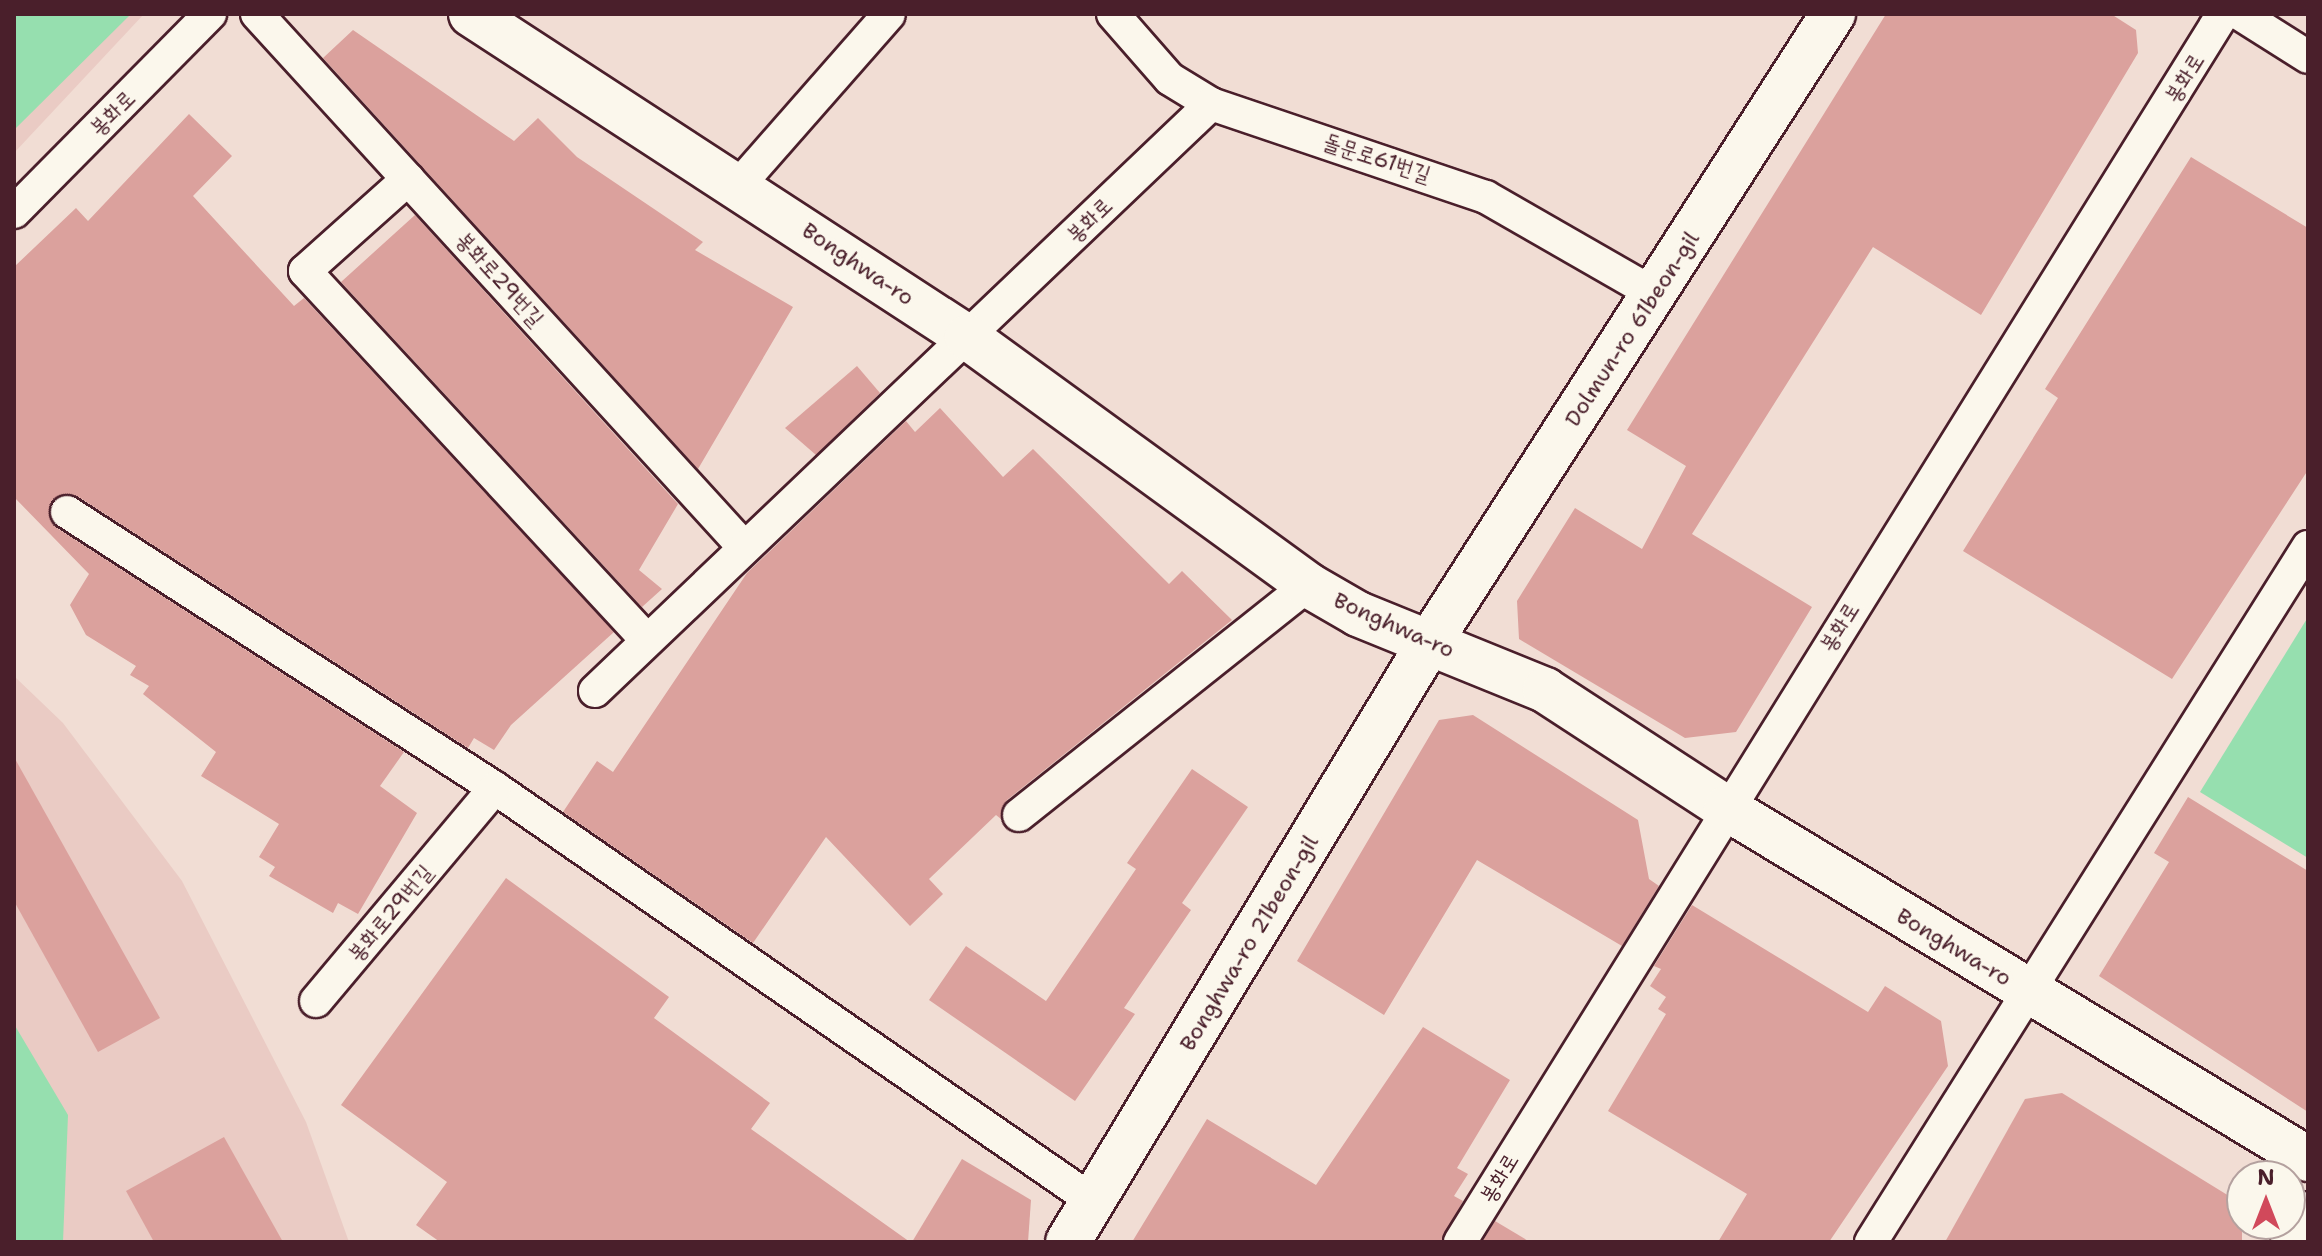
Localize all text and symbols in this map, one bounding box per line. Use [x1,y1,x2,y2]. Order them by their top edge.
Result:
street label: 봉화로 [2159,48,2209,108]
street label: 봉화로 [84,85,140,141]
street label: 돌문로61번길 [1320,128,1434,188]
street label: 봉화로 [1061,192,1117,248]
street label: Bonghwa-ro [797,217,919,311]
street label: 봉화로29번길 [451,226,549,332]
street label: Dolmun-ro 61beon-gil [1559,227,1705,431]
street label: Bonghwa-ro [1330,587,1458,663]
street label: 봉화로 [1814,597,1864,657]
street label: Bonghwa-ro 21beon-gil [1174,830,1324,1056]
street label: 봉화로29번길 [342,859,438,967]
street label: Bonghwa-ro [1892,902,2016,992]
street label: 봉화로 [1474,1148,1524,1208]
north arrow [2226,1160,2306,1240]
text: N [2257,1163,2275,1192]

